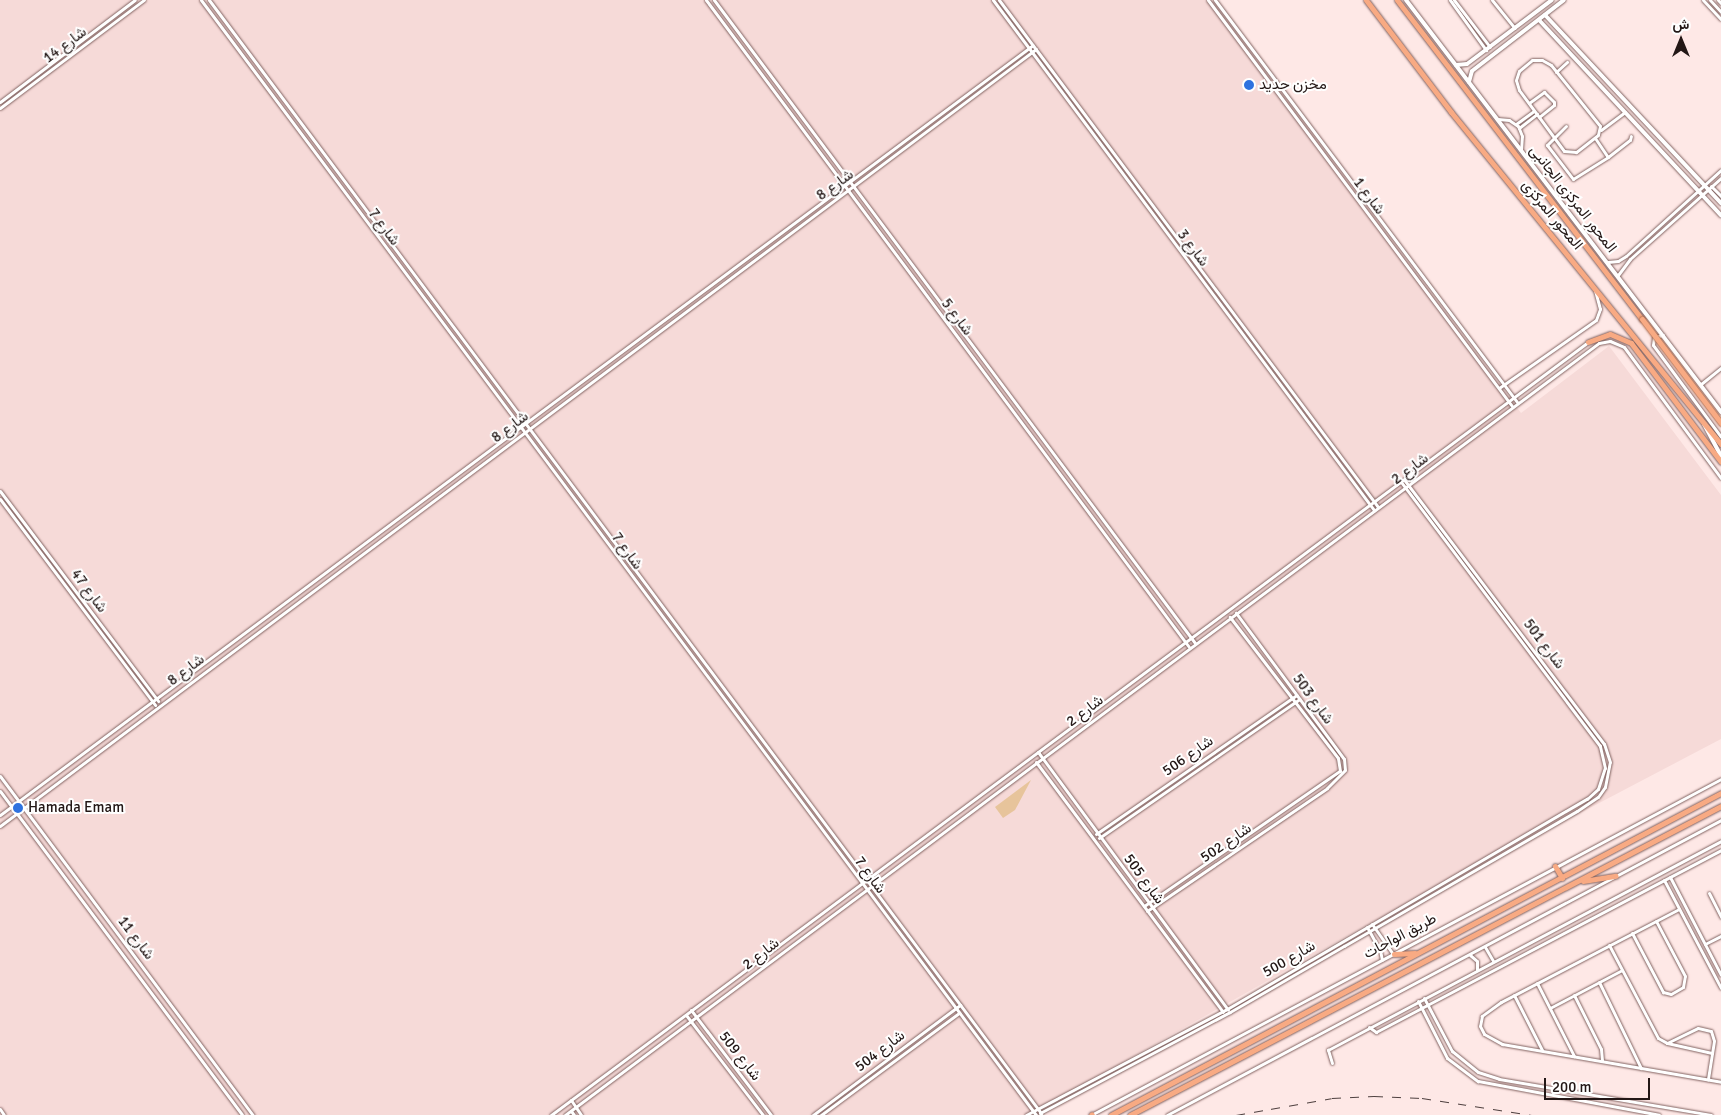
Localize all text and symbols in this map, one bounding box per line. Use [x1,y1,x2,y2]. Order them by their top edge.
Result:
north arrow [1656,15,1706,65]
text: ش [1673,16,1689,33]
street label: شارع 14 [40,23,90,67]
place label: مخزن حديد [1259,76,1327,94]
marker: مخزن حديد [1243,79,1255,91]
street label: المحور المركزى الجانبى [1525,142,1621,256]
street label: شارع 8 [813,166,857,204]
street label: شارع 1 [1349,174,1389,218]
street label: المحور المركزى [1518,176,1586,254]
street label: شارع 7 [364,205,404,249]
street label: شارع 3 [1173,226,1213,270]
street label: شارع 5 [937,295,977,339]
street label: شارع 8 [488,407,532,447]
street label: شارع 2 [1388,449,1432,489]
street label: شارع 7 [608,529,646,573]
street label: شارع 47 [67,566,111,616]
street label: شارع 501 [1519,616,1569,672]
street label: شارع 8 [164,650,208,690]
street label: شارع 503 [1289,670,1337,728]
street label: شارع 2 [1063,691,1107,731]
street label: شارع 506 [1159,732,1217,780]
place label: Hamada Emam [28,799,124,817]
marker: Hamada Emam [12,802,24,814]
street label: شارع 502 [1197,819,1255,867]
street label: شارع 505 [1120,850,1168,908]
street label: شارع 7 [851,853,889,897]
street label: طريق الواحات [1360,909,1440,963]
street label: شارع 11 [114,913,158,963]
street label: شارع 2 [739,934,783,974]
street label: شارع 500 [1259,937,1319,981]
street label: شارع 504 [852,1026,908,1076]
street label: شارع 509 [715,1028,765,1084]
scale bar [1546,1068,1652,1100]
text: 200 m [1552,1078,1592,1096]

